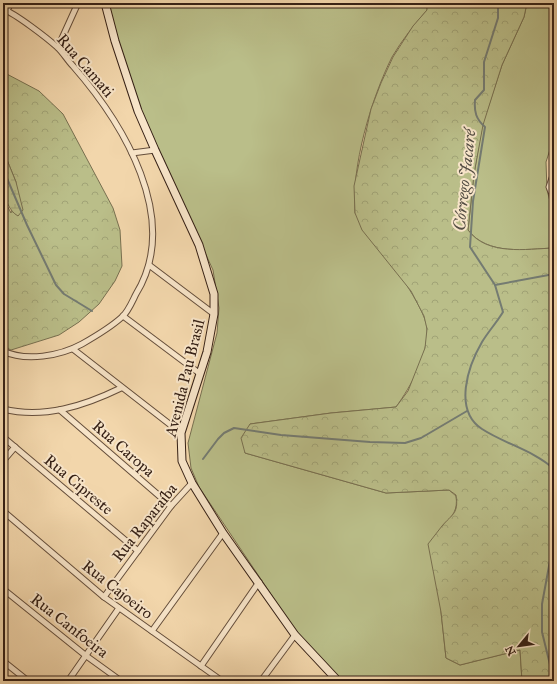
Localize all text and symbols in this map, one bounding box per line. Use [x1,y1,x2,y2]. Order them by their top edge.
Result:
street label: Rua Camati [53,30,119,101]
water label: Córrego Jacaré [449,126,481,232]
street label: Avenida Pau Brasil [160,316,208,440]
street label: Rua Caropa [89,416,159,481]
street label: Rua Cipreste [40,450,117,519]
street label: Rua Raparaíba [108,479,181,565]
street label: Rua Cajoeiro [78,556,157,623]
street label: Rua Canfoeira [27,589,113,662]
north arrow [499,626,539,666]
text: N [502,643,519,658]

